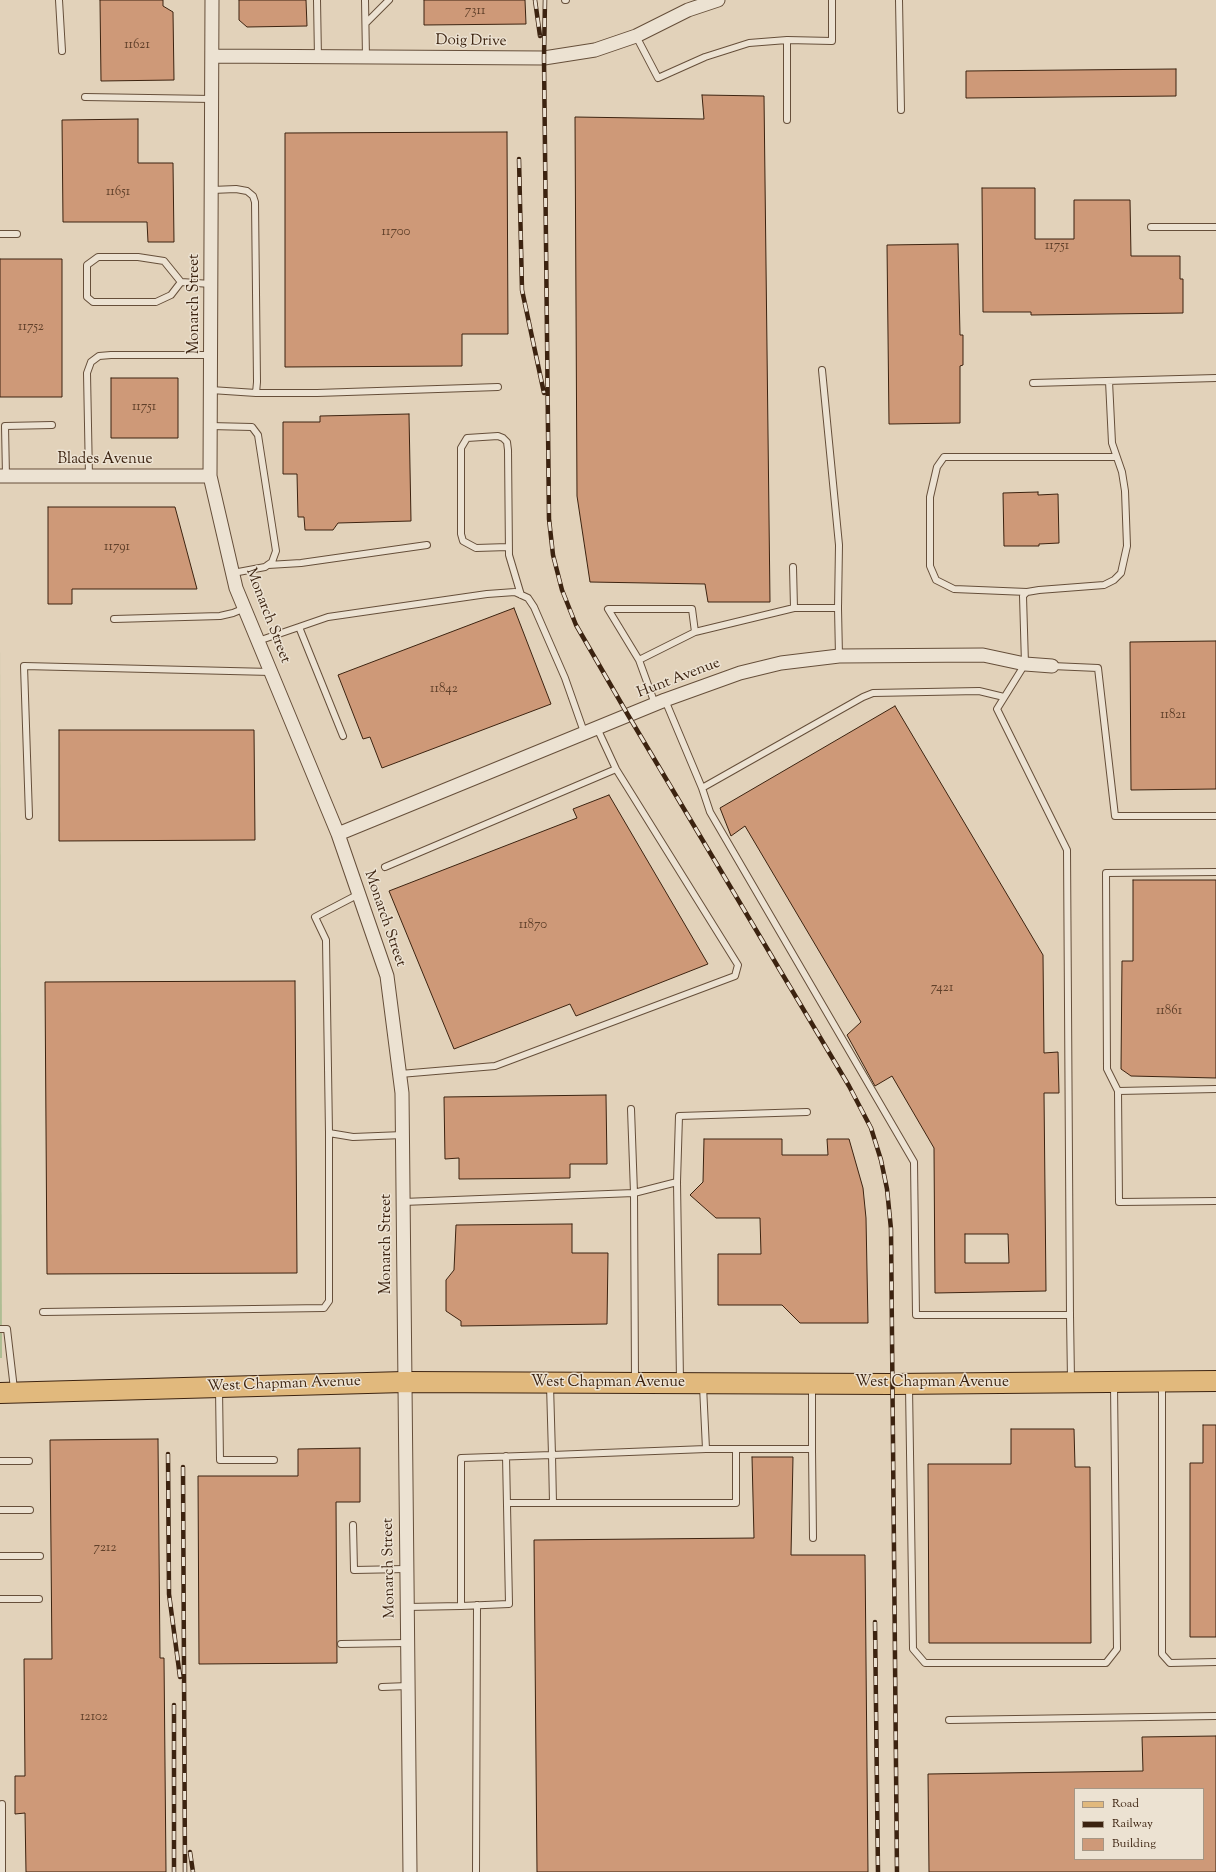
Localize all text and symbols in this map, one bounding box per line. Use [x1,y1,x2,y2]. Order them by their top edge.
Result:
house number: 7311 [465,4,485,20]
street label: Doig Drive [435,32,507,52]
house number: 11621 [124,38,150,54]
house number: 11651 [106,185,130,201]
house number: 11700 [382,225,410,241]
house number: 11751 [1045,239,1069,255]
street label: Monarch Street [186,254,204,354]
house number: 11752 [18,320,44,336]
house number: 11751 [132,400,156,416]
street label: Blades Avenue [58,451,152,469]
house number: 11791 [104,540,130,556]
street label: Monarch Street [241,566,293,666]
street label: Hunt Avenue [635,655,723,703]
house number: 11842 [430,682,458,698]
house number: 11821 [1160,708,1186,724]
street label: Monarch Street [359,869,409,969]
house number: 11870 [519,918,547,934]
house number: 7421 [931,981,953,997]
house number: 11861 [1156,1004,1182,1020]
street label: Monarch Street [378,1194,396,1294]
street label: West Chapman Avenue [207,1373,361,1397]
street label: West Chapman Avenue [531,1374,685,1392]
street label: West Chapman Avenue [855,1374,1009,1392]
street label: Monarch Street [380,1518,400,1618]
house number: 7212 [94,1541,116,1557]
house number: 12102 [80,1710,108,1726]
legend [1074,1788,1204,1860]
text: Road [1112,1795,1139,1813]
text: Railway [1112,1815,1153,1833]
text: Building [1112,1835,1156,1853]

